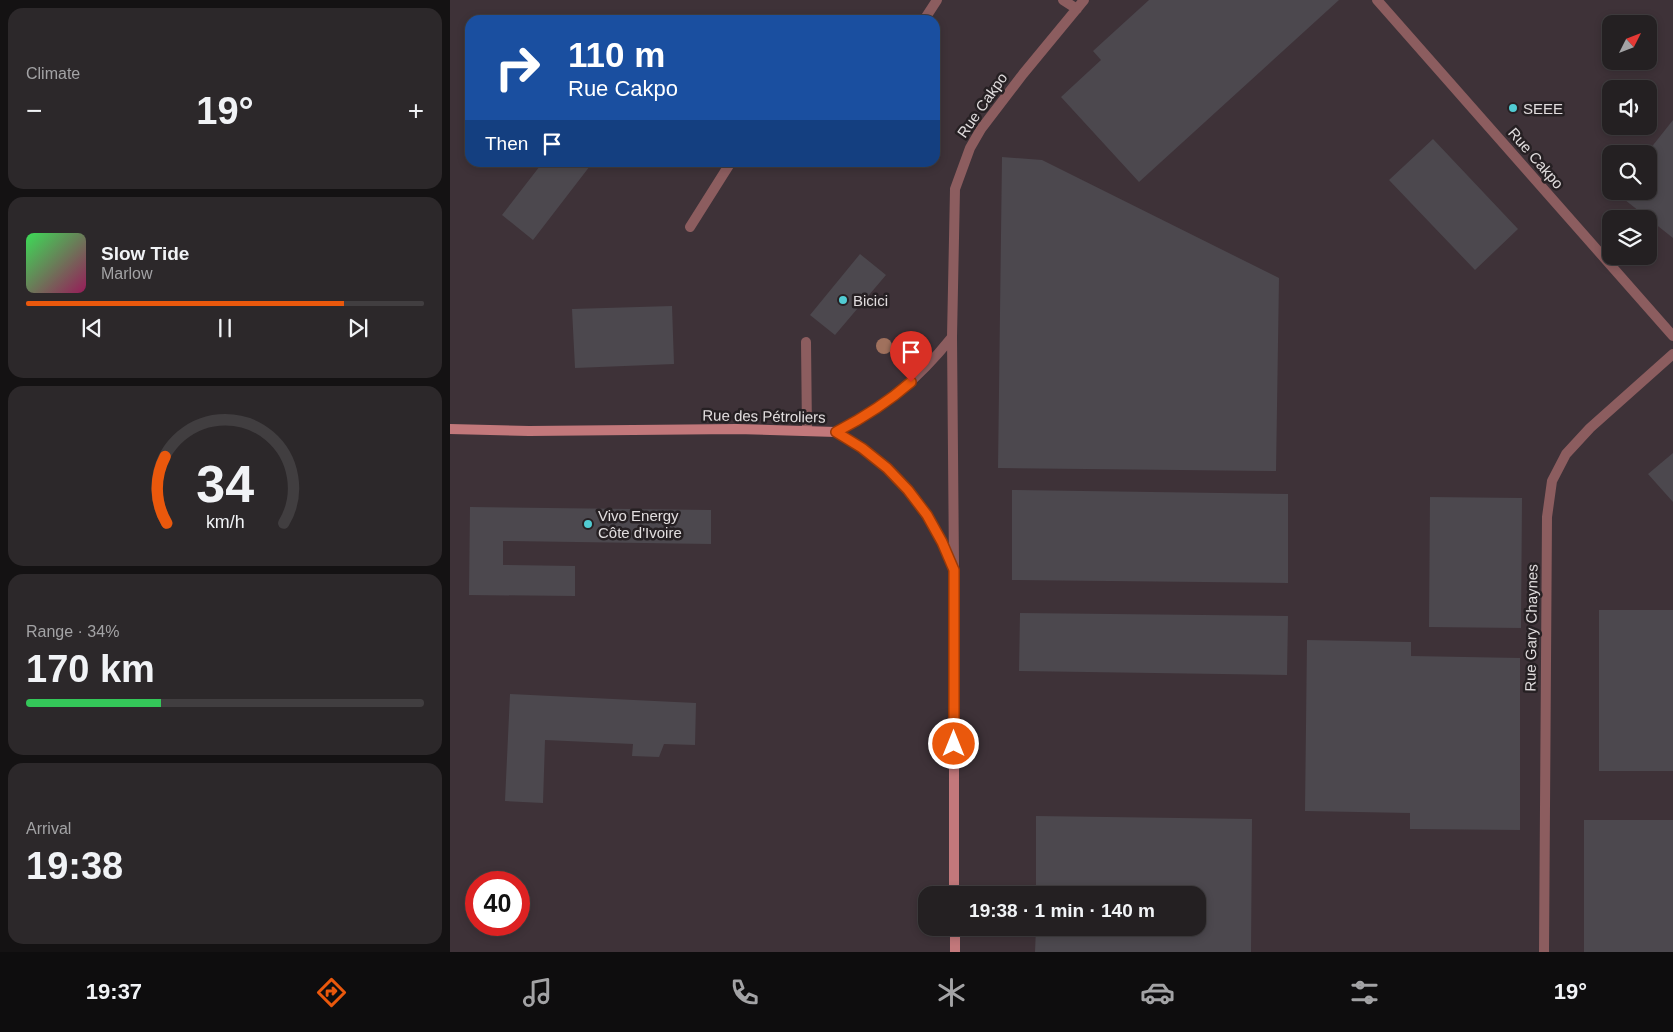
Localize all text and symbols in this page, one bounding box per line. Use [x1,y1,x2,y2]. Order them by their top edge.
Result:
north arrow [1602,15,1658,70]
map controls [1602,15,1657,265]
icon: right [485,35,550,100]
text: 110 m [568,35,665,74]
text: Climate [26,65,80,82]
street label: Rue Cakpo [954,69,1010,141]
text: Rue Cakpo [568,76,678,101]
button: sound [1602,80,1657,135]
text: 19° [196,90,254,132]
text: − [26,95,42,126]
text: + [408,95,424,126]
place label: SEEE [1523,100,1563,117]
marker: SEEE [1507,102,1519,114]
street label: Rue Cakpo [1505,124,1567,192]
icon: arrive [538,130,566,158]
text: Then [485,133,528,154]
button: search [1602,145,1657,200]
button: layers [1602,210,1657,265]
text: Slow Tide [101,243,189,264]
text: Marlow [101,265,153,282]
place label: Bicici [853,292,888,309]
marker: Bicici [837,294,849,306]
icon: previous [78,314,106,342]
icon: pause [211,314,239,342]
icon: next [344,314,372,342]
pin [890,331,932,382]
icon: arrive [897,338,925,366]
street label: Rue des Pétroliers [702,406,826,426]
text: 34 [196,455,254,513]
place label: Vivo Energy Côte d'Ivoire [598,507,682,541]
text: km/h [206,512,244,532]
marker: Vivo Energy Côte d'Ivoire [582,518,594,530]
street label: Rue Gary Chaynes [1521,564,1541,692]
text: Range · 34% [26,623,119,640]
text: 170 km [26,648,155,690]
position arrow [927,717,979,769]
text: Arrival [26,820,71,837]
text: 19:38 [26,845,123,887]
speed limit sign: 40 [465,871,530,936]
text: 19:38 · 1 min · 140 m [969,900,1155,921]
icon: directions [314,975,349,1010]
icon: music [520,975,555,1010]
icon: phone [727,975,762,1010]
icon: climate [934,975,969,1010]
icon: car [1140,975,1175,1010]
icon: filters [1347,975,1382,1010]
text: 19:37 [86,979,142,1004]
text: 19° [1554,979,1587,1004]

